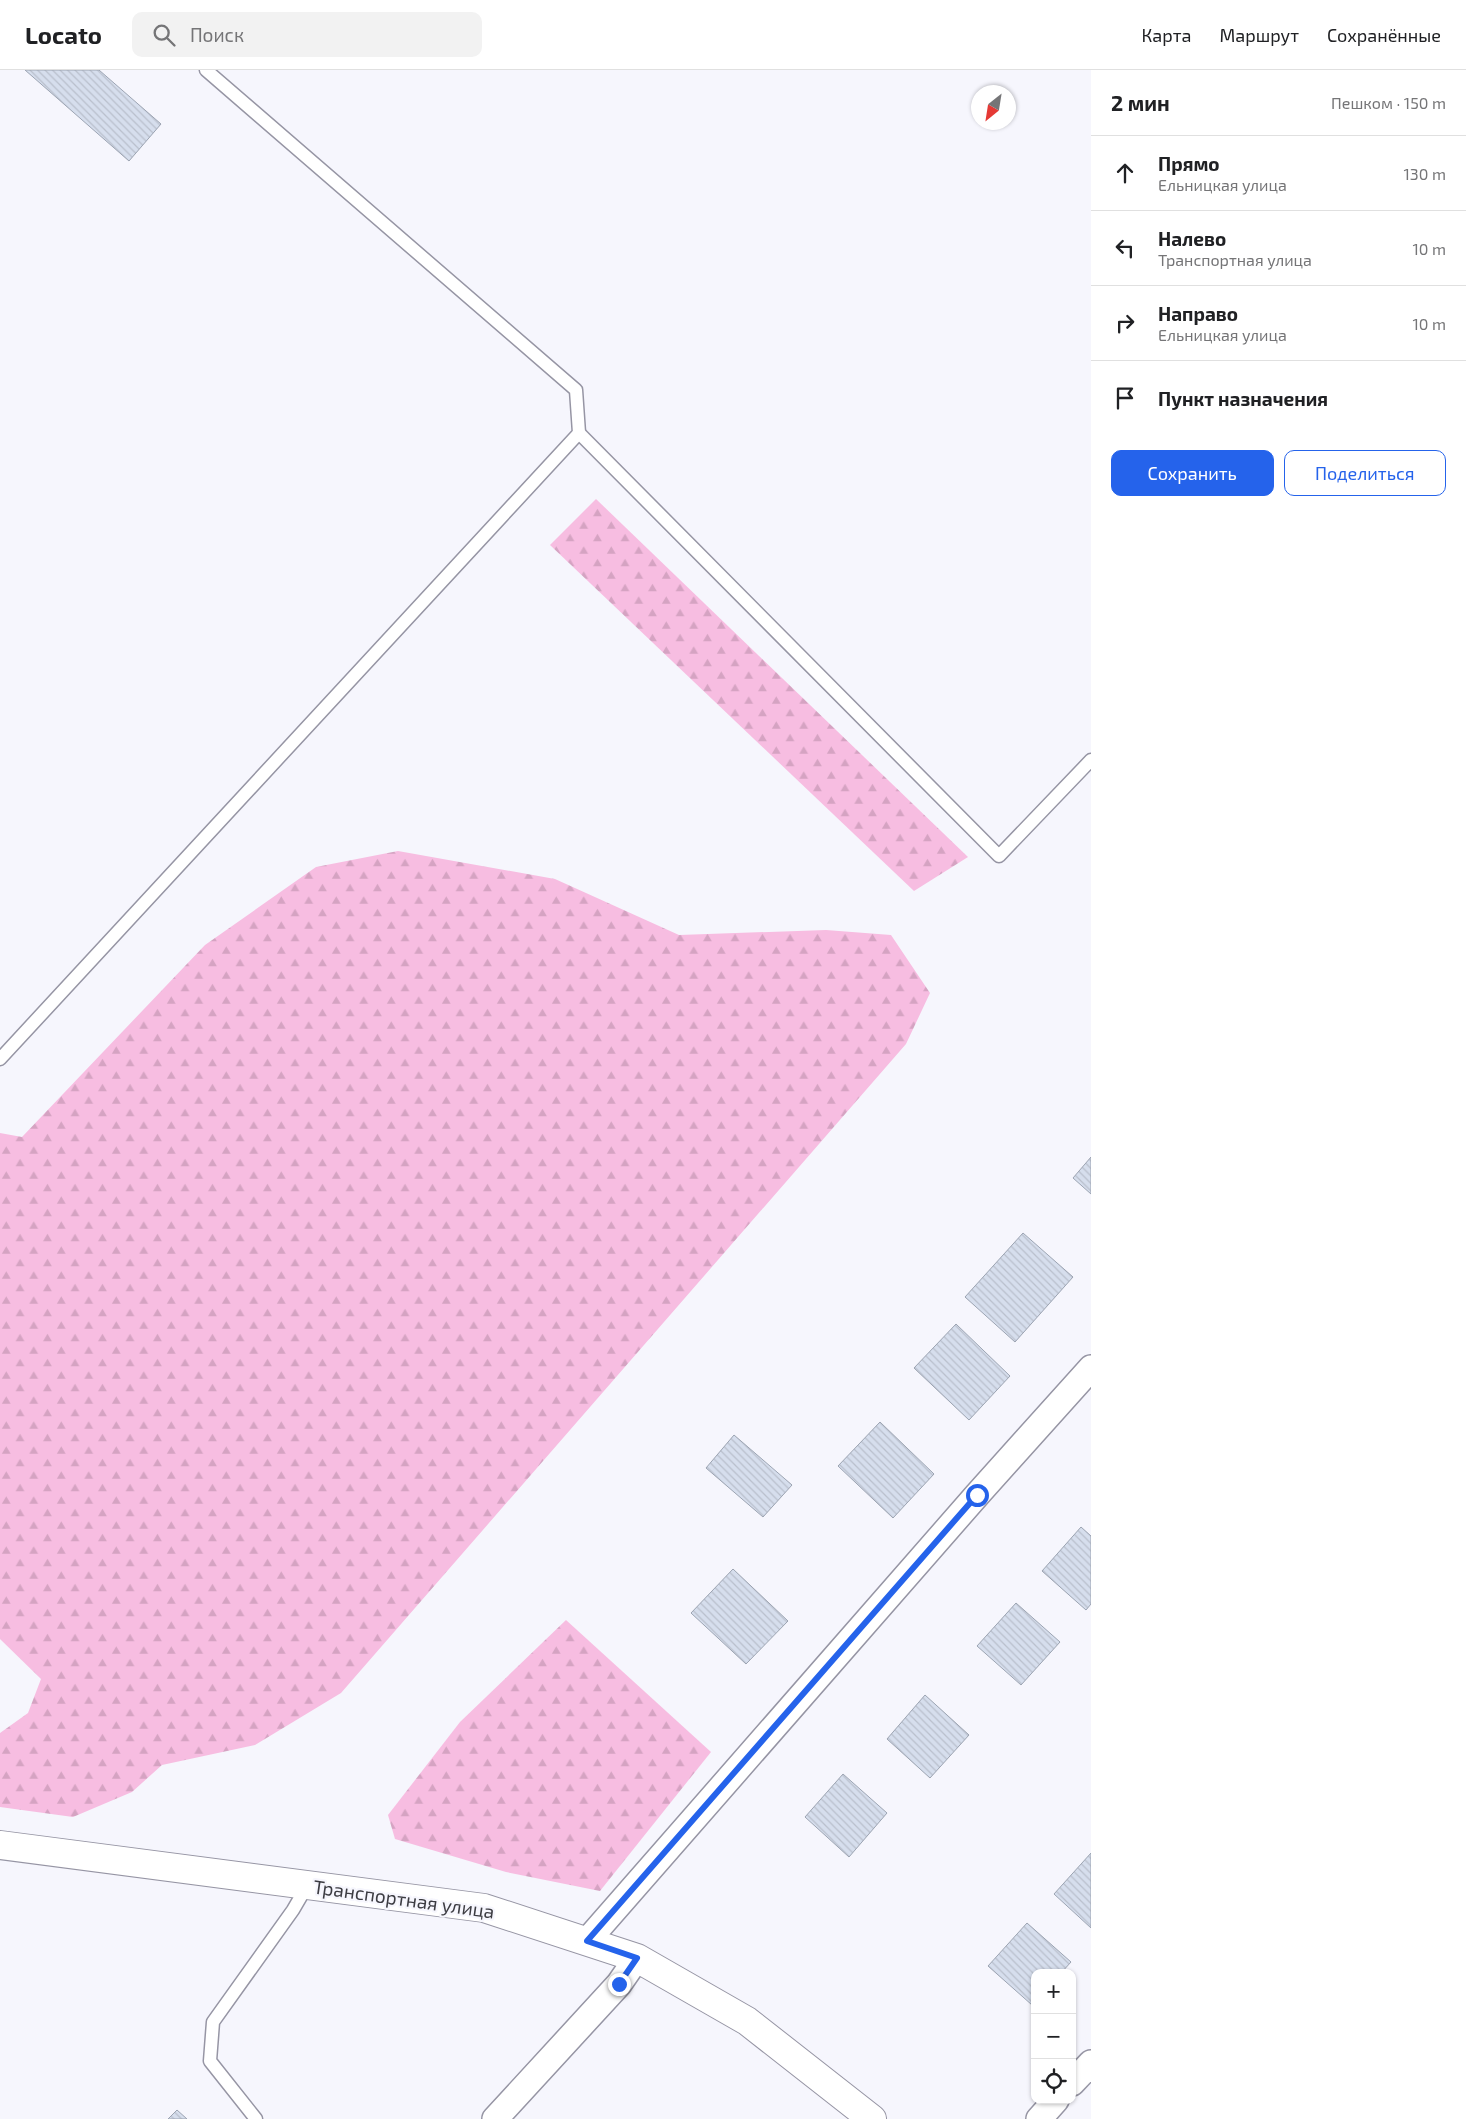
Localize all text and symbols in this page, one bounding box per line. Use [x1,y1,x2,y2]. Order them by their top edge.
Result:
search box [132,12,482,57]
text: Locato [25,20,102,49]
icon: search [150,21,178,49]
text: Поиск [190,23,244,46]
text: Карта [1141,24,1191,46]
text: Маршрут [1219,24,1299,46]
text: Сохранённые [1327,24,1441,46]
north arrow [971,85,1016,130]
text: 2 мин [1111,90,1170,115]
text: Пешком · 150 m [1331,93,1446,112]
text: Прямо [1158,152,1220,175]
icon: ahead [1111,159,1139,187]
text: 130 m [1404,164,1446,183]
text: Ельницкая улица [1158,175,1287,194]
text: Налево [1158,227,1226,250]
icon: left [1111,234,1139,262]
text: 10 m [1412,239,1446,258]
text: Транспортная улица [1158,250,1312,269]
text: Направо [1158,302,1238,325]
icon: right [1111,309,1139,337]
text: 10 m [1412,314,1446,333]
text: Ельницкая улица [1158,325,1287,344]
icon: arrive [1111,384,1139,412]
text: Пункт назначения [1158,387,1328,410]
button: Сохранить [1111,450,1274,496]
button: Поделиться [1284,450,1446,496]
route start [966,1484,989,1507]
street label: Транспортная улица [312,1874,496,1924]
map controls [1031,1969,1076,2104]
button: + [1031,1969,1076,2014]
route end [608,1973,631,1996]
button: − [1031,2014,1076,2059]
button: locate [1031,2059,1076,2104]

